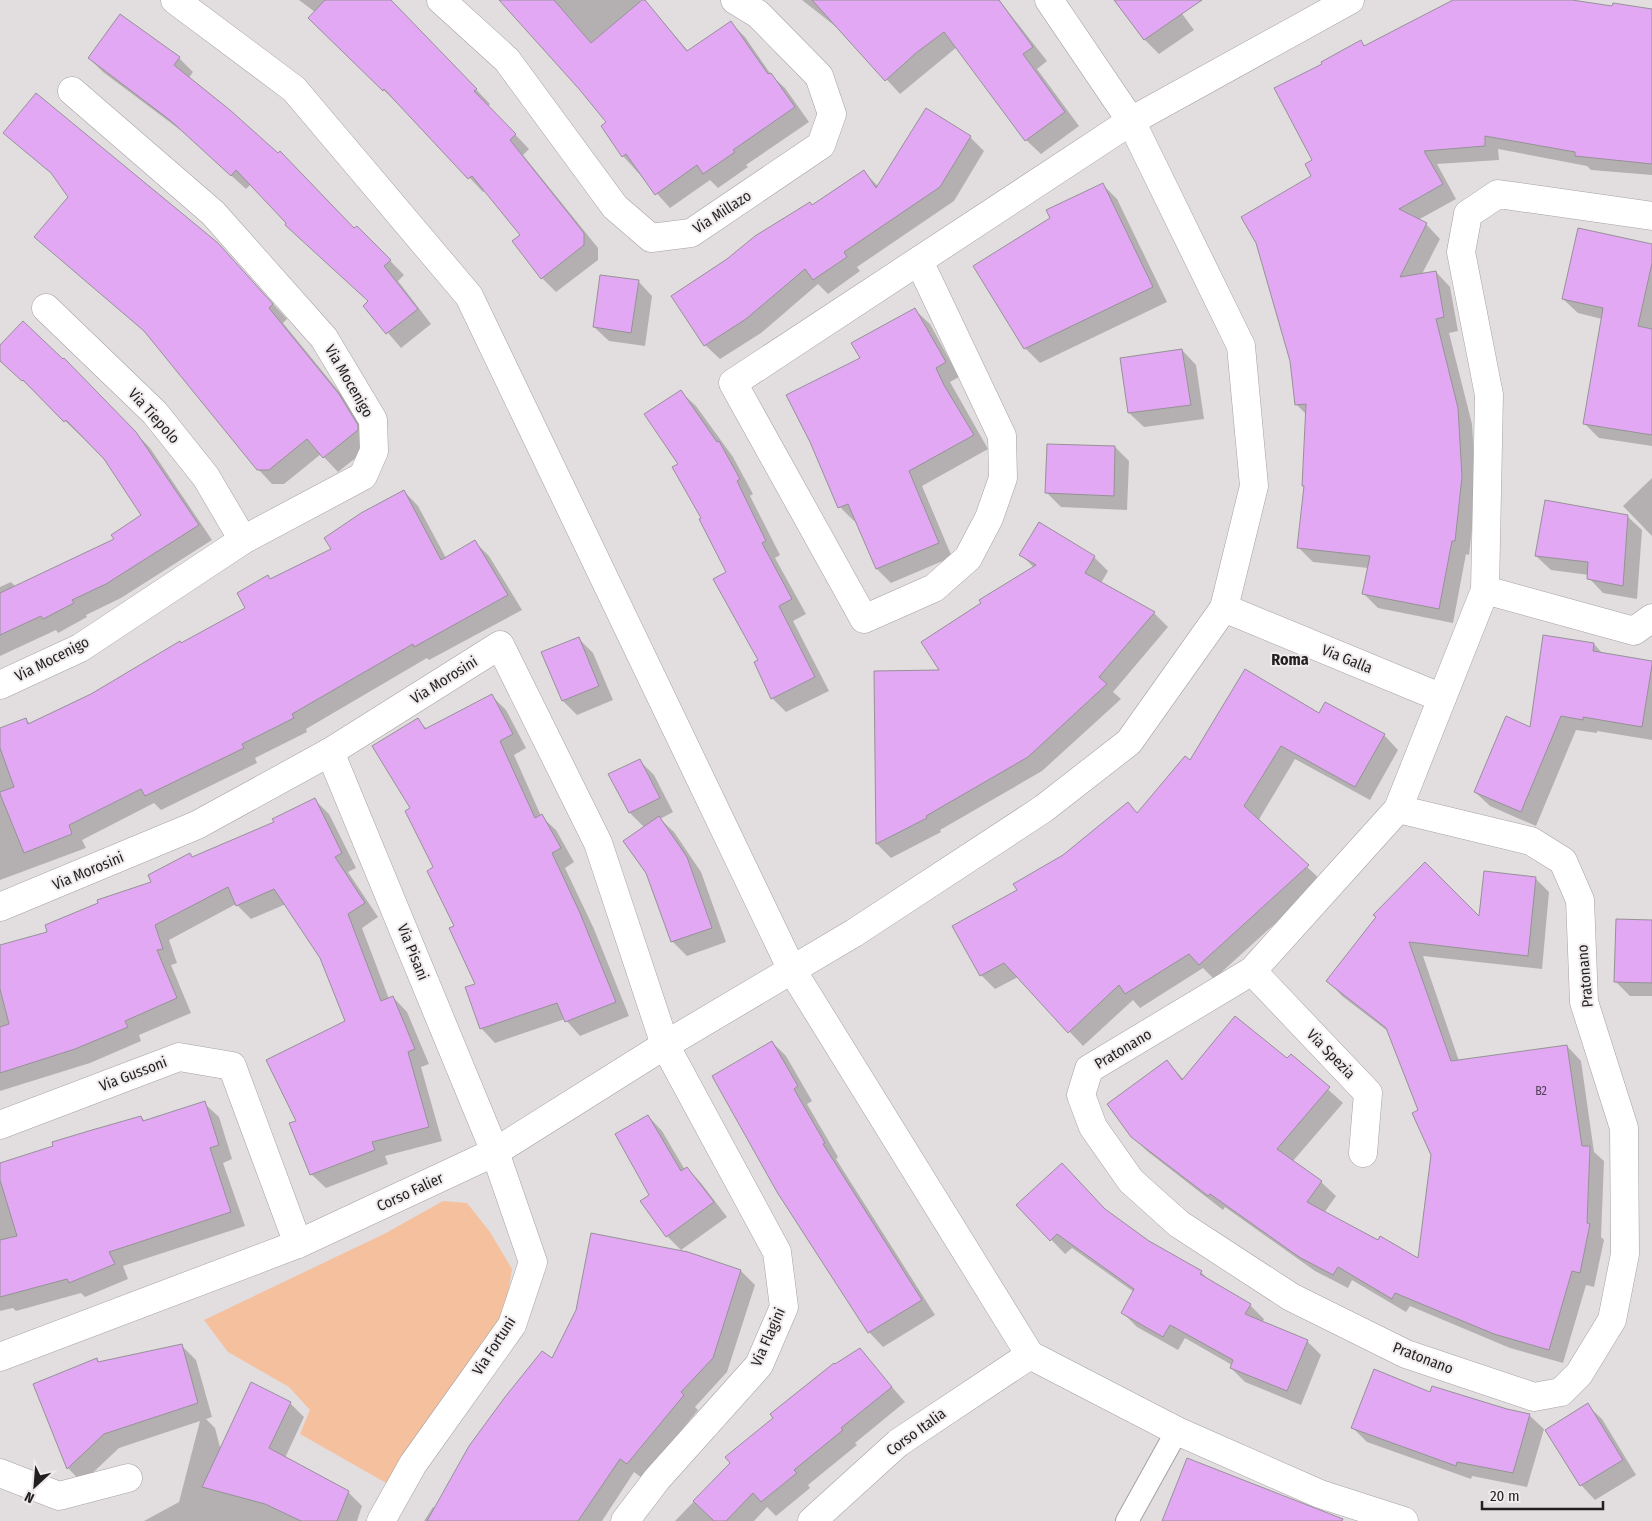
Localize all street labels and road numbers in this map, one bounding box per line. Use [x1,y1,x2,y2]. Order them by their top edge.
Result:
street label: Via Millazo [690,187,755,237]
street label: Via Mocenigo [321,342,377,421]
street label: Via Tiepolo [125,385,184,447]
street label: Via Mocenigo [12,633,92,685]
street label: Via Galla [1319,641,1375,677]
street label: Via Morosini [407,652,481,708]
street label: Via Morosini [50,848,126,894]
street label: Via Pisani [394,921,432,983]
street label: Pratonano [1573,944,1597,1008]
street label: Pratonano [1091,1025,1155,1073]
street label: Via Spezia [1303,1025,1359,1083]
street label: Via Gussoni [97,1053,169,1095]
street label: Corso Falier [374,1168,447,1215]
street label: Via Flagini [747,1305,789,1369]
street label: Via Fortuni [469,1313,519,1379]
street label: Pratonano [1390,1338,1456,1378]
street label: Corso Italia [883,1404,949,1460]

